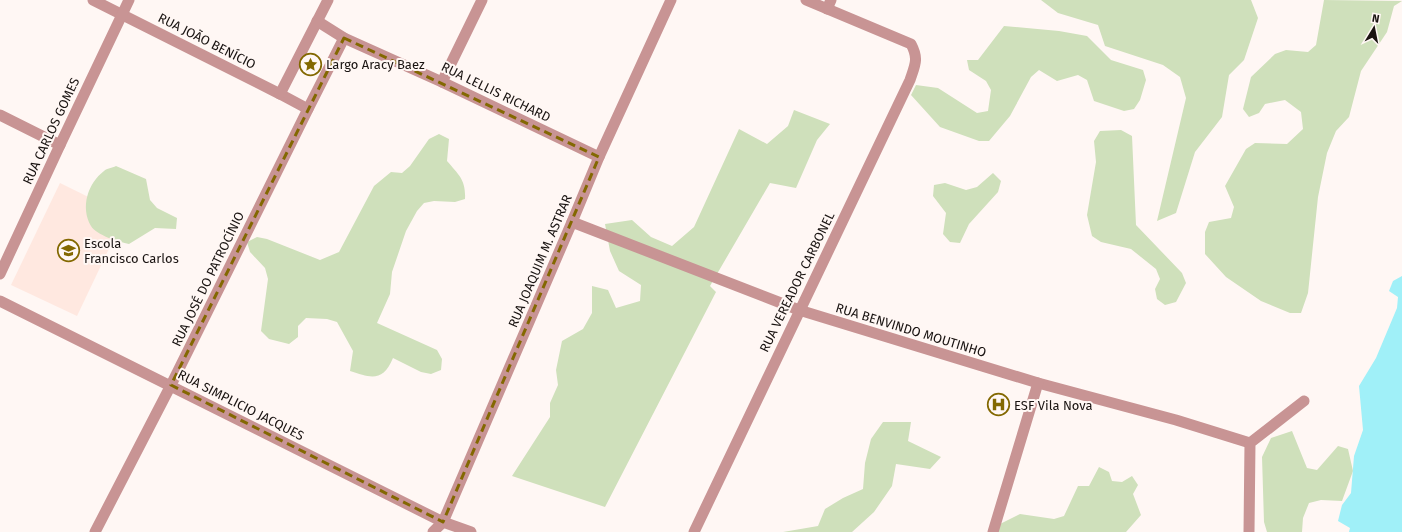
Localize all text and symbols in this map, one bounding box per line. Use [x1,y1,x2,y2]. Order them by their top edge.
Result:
north arrow [1354,8,1394,48]
street label: RUA JOÃO BENÍCIO [156,10,258,72]
text: N [1371,12,1380,26]
place icon: Largo Aracy Baez [297,51,323,77]
place label: Largo Aracy Baez [326,57,425,72]
street label: RUA LELLIS RICHARD [439,59,553,125]
street label: RUA CARLOS GOMES [20,75,82,187]
street label: RUA JOAQUIM M. ASTRAR [505,192,575,330]
street label: RUA JOSÉ DO PATROCÍNIO [169,209,247,349]
street label: RUA VEREADOR CARBONEL [756,209,838,355]
place label: Escola Francisco Carlos [84,236,179,266]
school or university icon: Escola Francisco Carlos [55,237,81,263]
street label: RUA BENVINDO MOUTINHO [834,300,988,360]
street label: RUA SIMPLICIO JACQUES [175,367,307,443]
hospital icon: ESF Vila Nova [985,392,1011,418]
place label: ESF Vila Nova [1014,398,1093,413]

